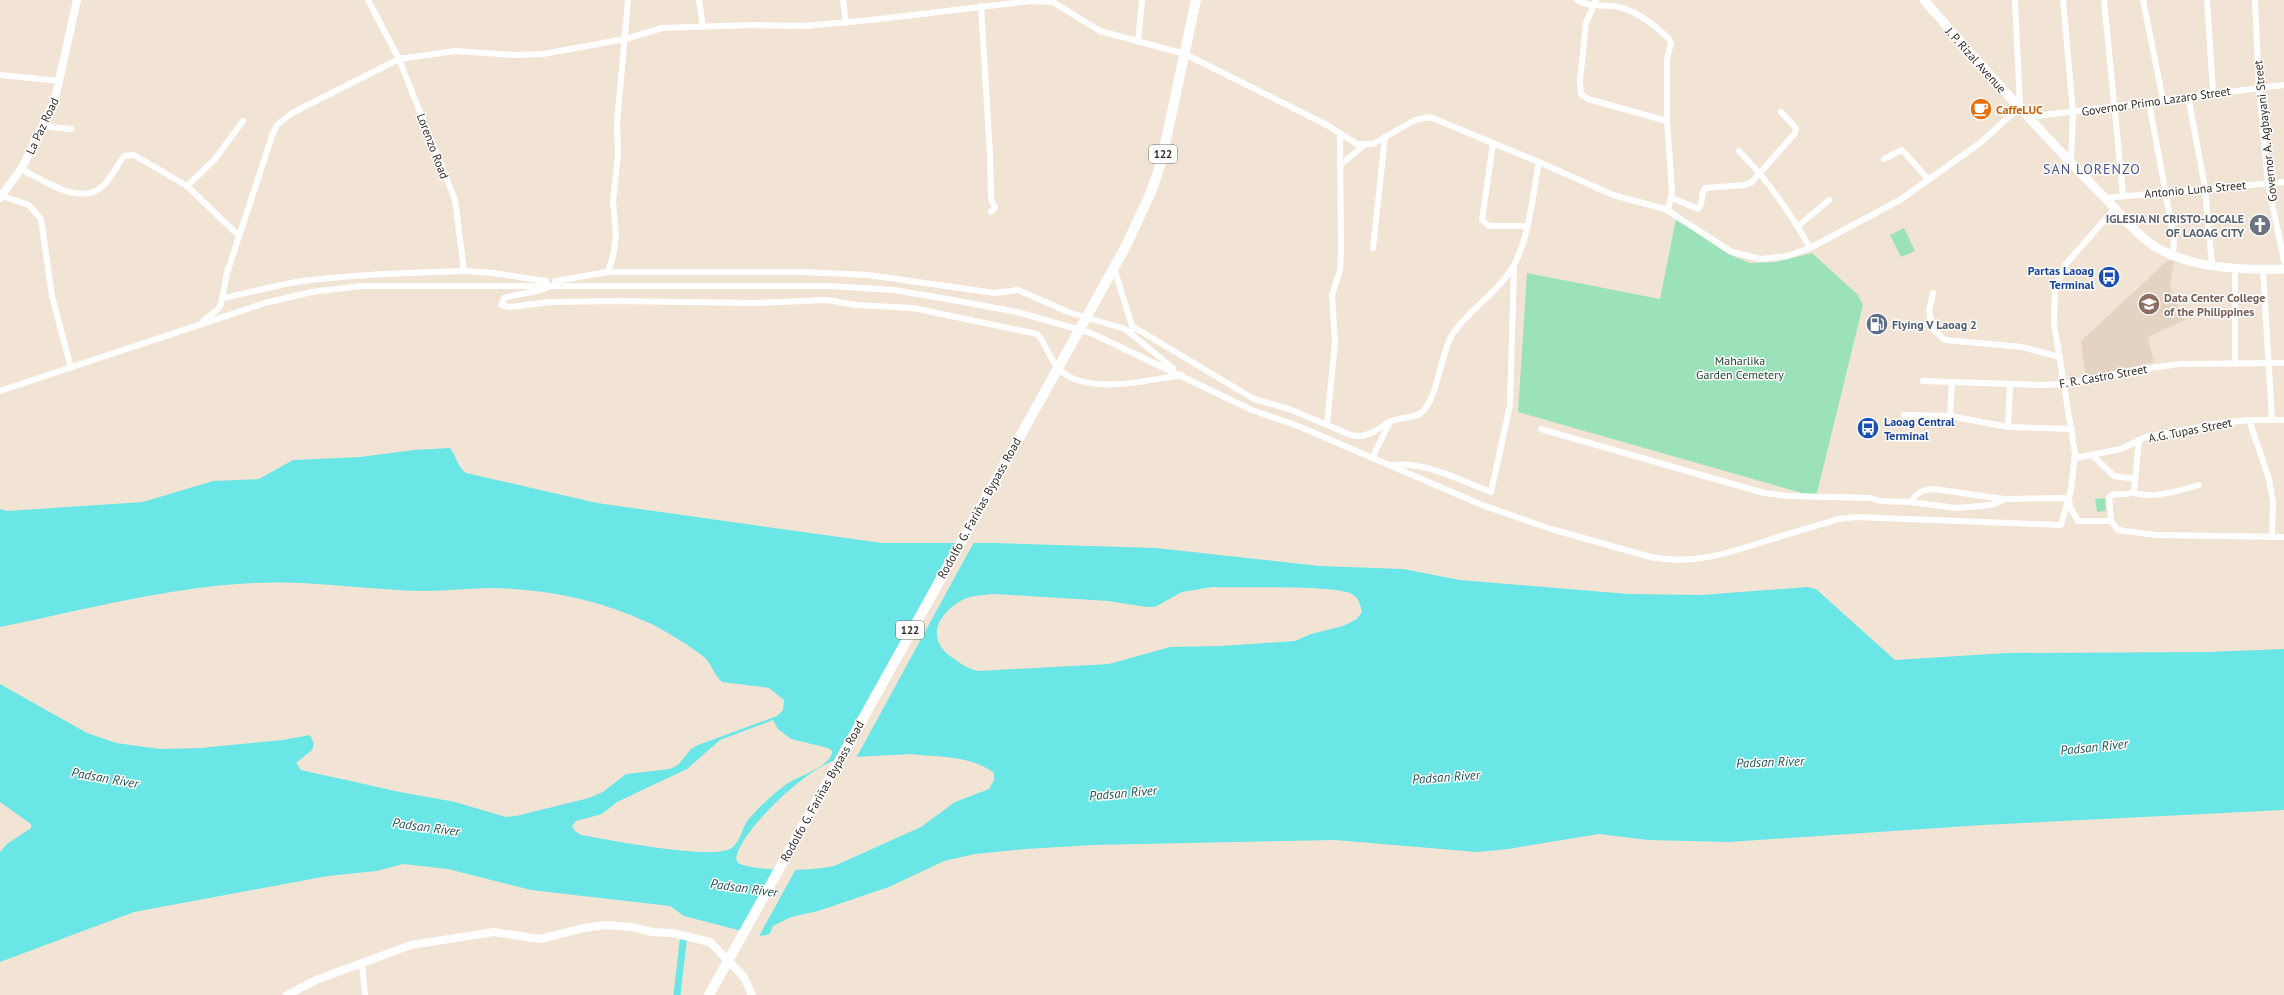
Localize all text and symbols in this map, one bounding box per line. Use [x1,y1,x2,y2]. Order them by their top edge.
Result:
street label: J. P. Rizal Avenue [1942,23,2010,96]
street label: Governor A. Agbayani Street [2250,60,2280,202]
street label: Governor Primo Lazaro Street [2081,83,2231,119]
street label: La Paz Road [22,95,62,157]
cafe icon: CaffeLUC [1968,96,1994,122]
place label: CaffeLUC [1996,102,2043,117]
street label: Lorenzo Road [414,111,452,181]
road number: 122 [1149,145,1177,163]
district label: SAN LORENZO [2043,160,2141,178]
street label: Antonio Luna Street [2143,177,2247,201]
place label: IGLESIA NI CRISTO-LOCALE OF LAOAG CITY [2106,211,2245,240]
church icon: IGLESIA NI CRISTO-LOCALE OF LAOAG CITY [2247,212,2273,238]
place label: Partas Laoag Terminal [2028,263,2094,292]
bus stop icon: Partas Laoag Terminal [2096,264,2122,290]
place label: Data Center College of the Philippines [2164,290,2265,319]
school or university icon: Data Center College of the Philippines [2136,291,2162,317]
fuel station icon: Flying V Laoag 2 [1864,311,1890,337]
place label: Flying V Laoag 2 [1892,317,1977,332]
park label: Maharlika Garden Cemetery [1696,353,1784,382]
street label: F. R. Castro Street [2058,361,2148,391]
place label: Laoag Central Terminal [1884,414,1955,443]
bus stop icon: Laoag Central Terminal [1855,415,1881,441]
street label: A.G. Tupas Street [2147,415,2233,445]
street label: Rodolfo G. Fariñas Bypass Road [934,435,1024,581]
road number: 122 [896,621,924,639]
street label: Rodolfo G. Fariñas Bypass Road [777,718,867,864]
water label: Padsan River [2059,735,2129,759]
water label: Padsan River [1736,752,1805,772]
water label: Padsan River [70,764,141,792]
water label: Padsan River [1411,766,1481,788]
water label: Padsan River [1088,782,1158,804]
water label: Padsan River [391,814,462,840]
water label: Padsan River [709,875,780,901]

